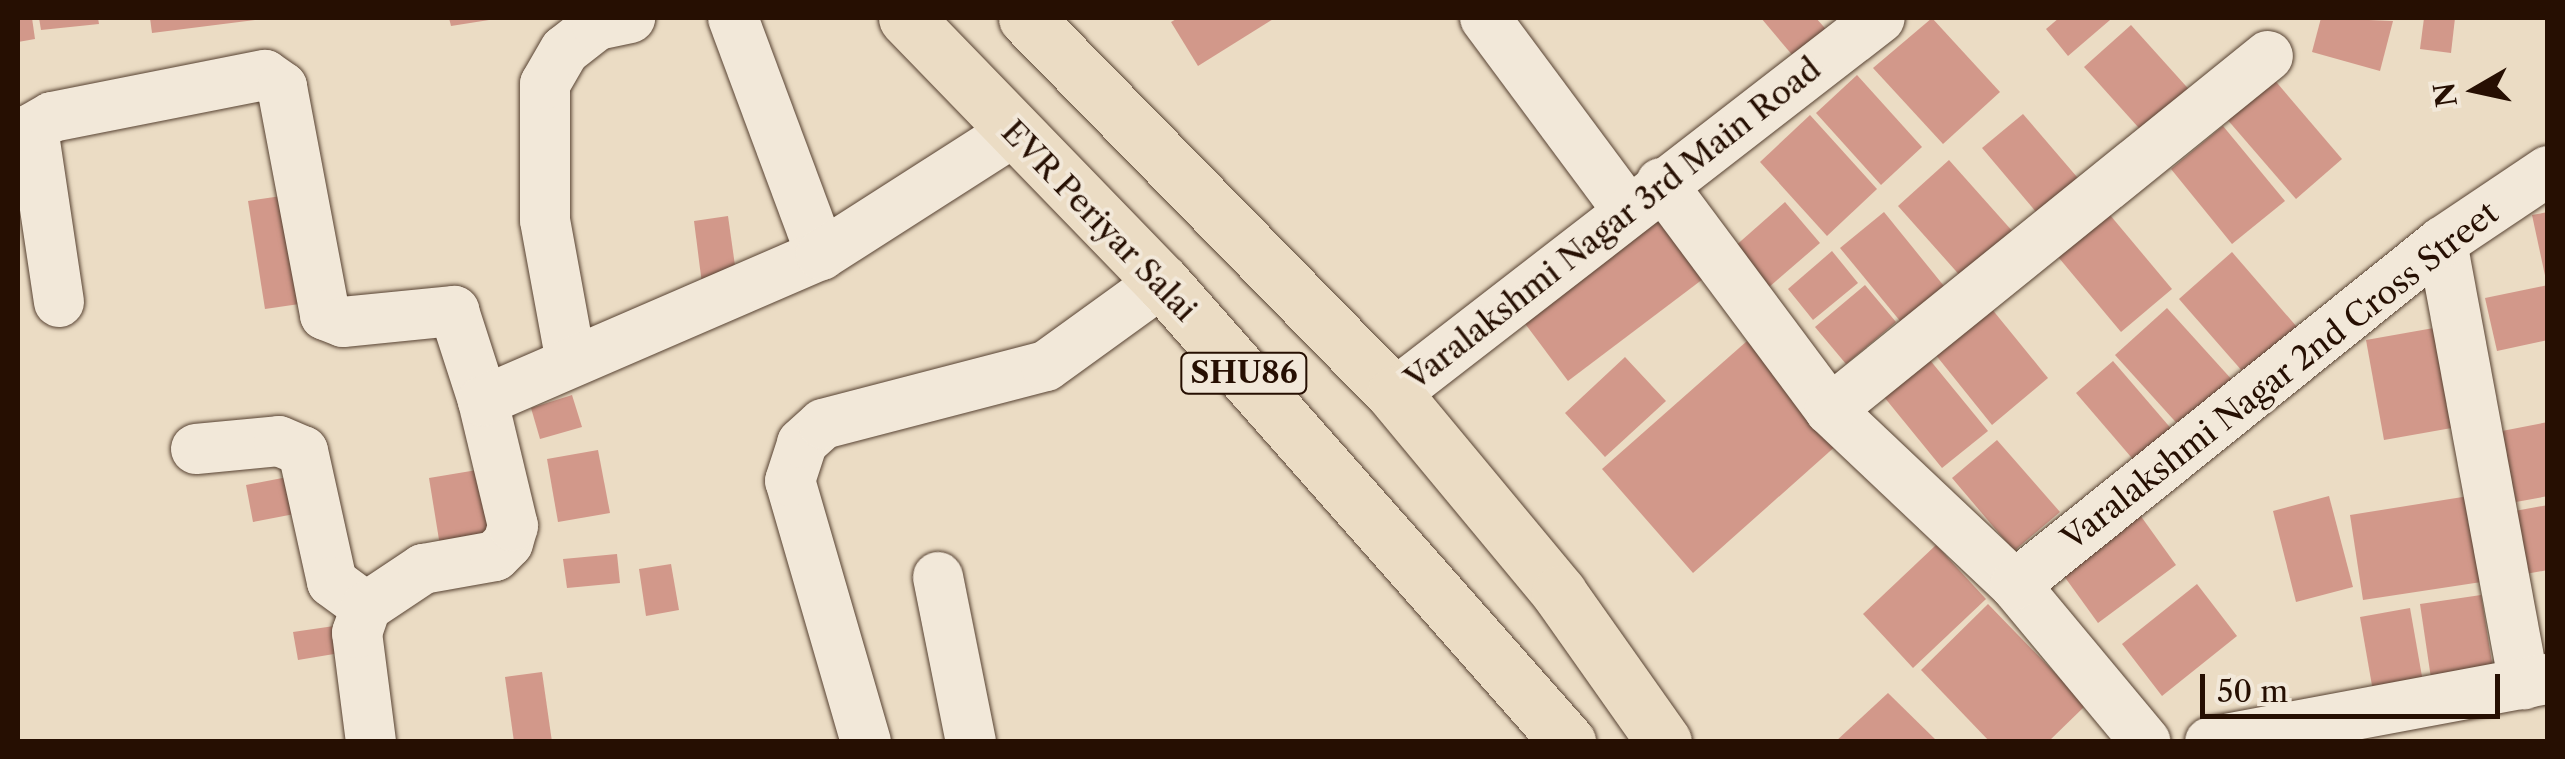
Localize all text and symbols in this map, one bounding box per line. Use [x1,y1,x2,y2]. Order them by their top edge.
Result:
north arrow [2425,40,2525,140]
street label: Varalakshmi Nagar 3rd Main Road [1397,50,1829,398]
text: N [2427,80,2464,109]
street label: EVR Periyar Salai [993,112,1205,330]
street label: Varalakshmi Nagar 2nd Cross Street [2054,194,2506,558]
road number: SHU86 [1179,348,1309,398]
scale bar [2205,654,2505,716]
text: 50 m [2217,673,2288,710]

